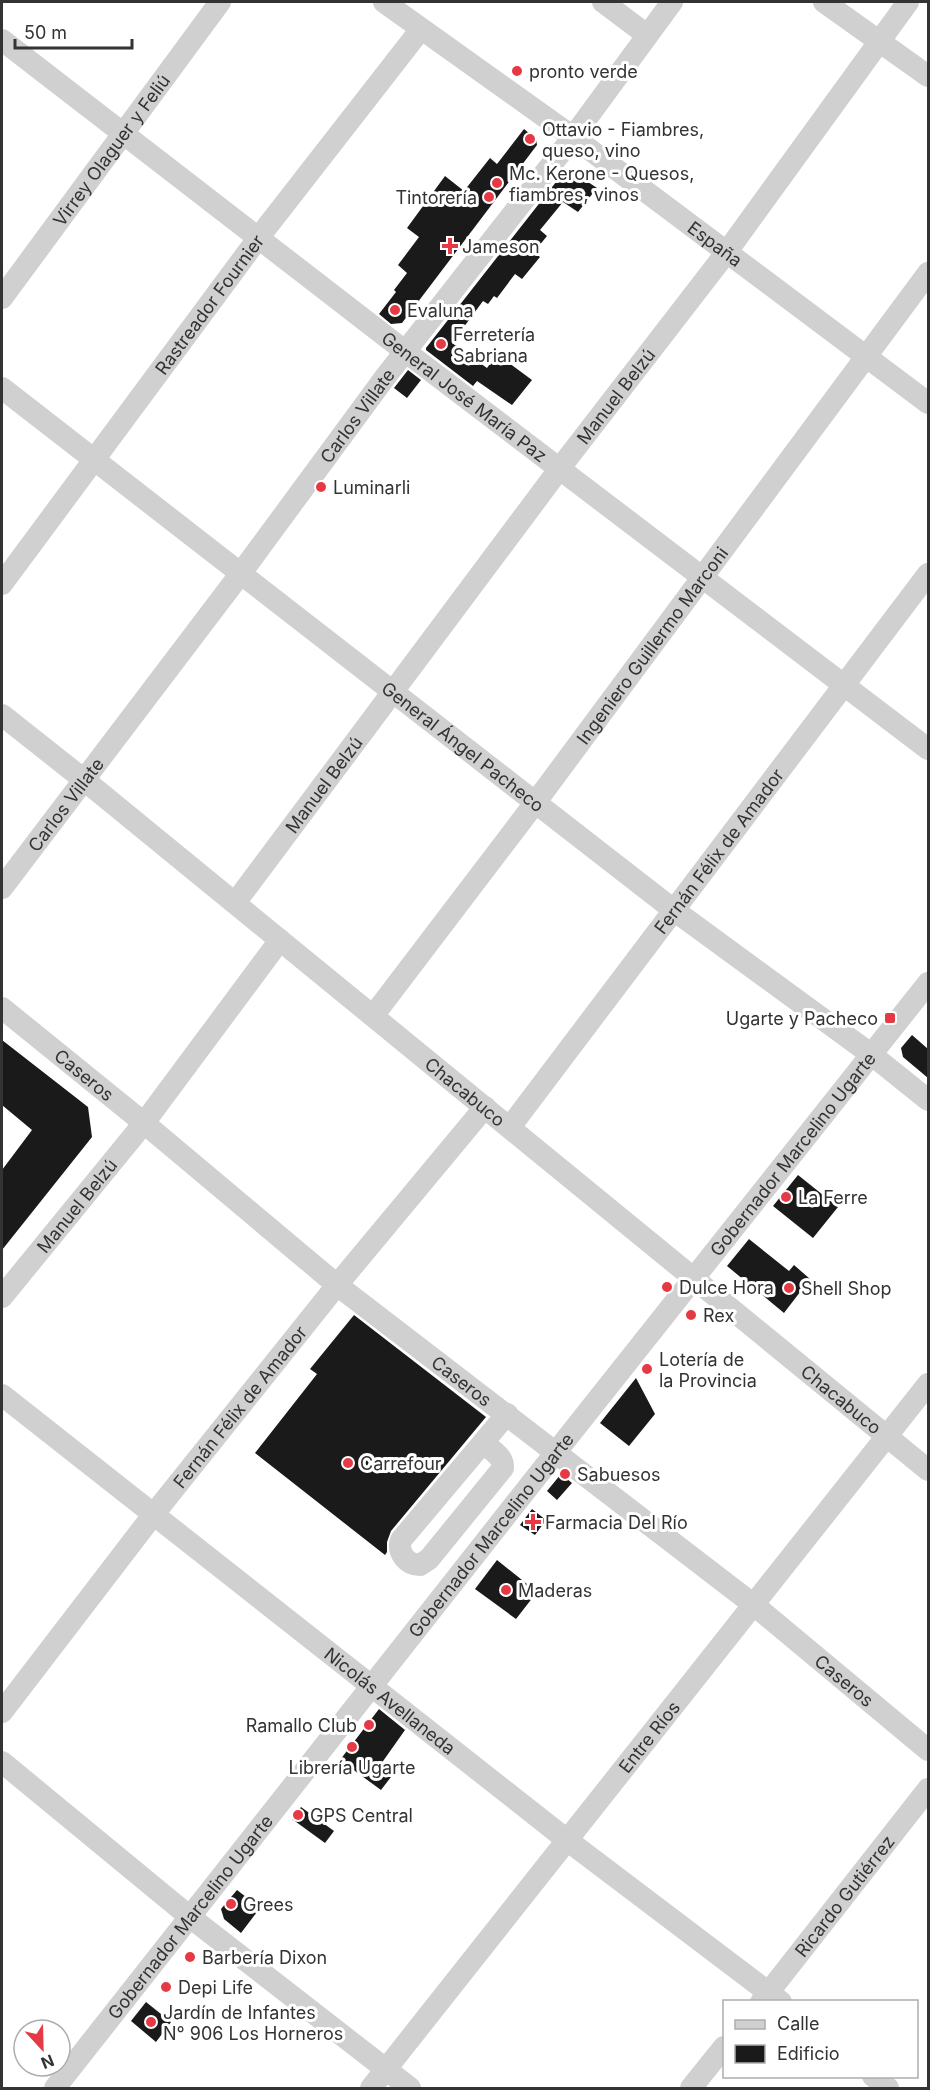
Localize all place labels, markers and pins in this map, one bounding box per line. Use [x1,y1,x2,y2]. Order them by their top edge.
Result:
place label: pronto verde [529,61,638,82]
marker: pronto verde [510,64,524,78]
place label: Ottavio - Fiambres, queso, vino [542,119,704,161]
marker: Ottavio - Fiambres, queso, vino [523,132,537,146]
place label: Mc. Kerone - Quesos, fiambres, vinos [509,163,694,205]
marker: Mc. Kerone - Quesos, fiambres, vinos [490,176,504,190]
place label: Tintorería [395,187,477,208]
marker: Tintorería [482,190,496,204]
place label: Jameson [462,236,540,257]
marker: Jameson [443,239,457,253]
place label: Evaluna [407,300,474,321]
marker: Evaluna [388,303,402,317]
place label: Ferretería Sabriana [453,324,535,366]
marker: Ferretería Sabriana [434,337,448,351]
place label: Luminarli [333,477,410,498]
marker: Luminarli [314,480,328,494]
place label: Ugarte y Pacheco [726,1008,878,1029]
marker: Ugarte y Pacheco [883,1011,897,1025]
place label: La Ferre [798,1187,868,1208]
marker: La Ferre [779,1190,793,1204]
place label: Dulce Hora [679,1277,774,1298]
place label: Shell Shop [801,1278,891,1299]
marker: Dulce Hora [660,1280,674,1294]
marker: Shell Shop [782,1281,796,1295]
place label: Rex [703,1305,734,1326]
marker: Rex [684,1308,698,1322]
place label: Lotería de la Provincia [659,1349,757,1391]
marker: Lotería de la Provincia [640,1362,654,1376]
place label: Carrefour [360,1453,442,1474]
marker: Carrefour [341,1456,355,1470]
place label: Sabuesos [577,1464,661,1485]
marker: Sabuesos [558,1467,572,1481]
place label: Farmacia Del Río [545,1512,688,1533]
marker: Farmacia Del Río [526,1515,540,1529]
place label: Maderas [518,1580,592,1601]
marker: Maderas [499,1583,513,1597]
place label: Ramallo Club [246,1715,357,1736]
marker: Ramallo Club [362,1718,376,1732]
marker: Librería Ugarte [345,1740,359,1754]
place label: Librería Ugarte [289,1757,415,1778]
place label: GPS Central [310,1805,413,1826]
marker: GPS Central [291,1808,305,1822]
place label: Grees [243,1894,293,1915]
marker: Grees [224,1897,238,1911]
place label: Barbería Dixon [202,1947,327,1968]
marker: Barbería Dixon [183,1950,197,1964]
place label: Depi Life [178,1977,253,1998]
marker: Depi Life [159,1980,173,1994]
place label: Jardín de Infantes N° 906 Los Horneros [163,2002,343,2044]
marker: Jardín de Infantes N° 906 Los Horneros [144,2015,158,2029]

